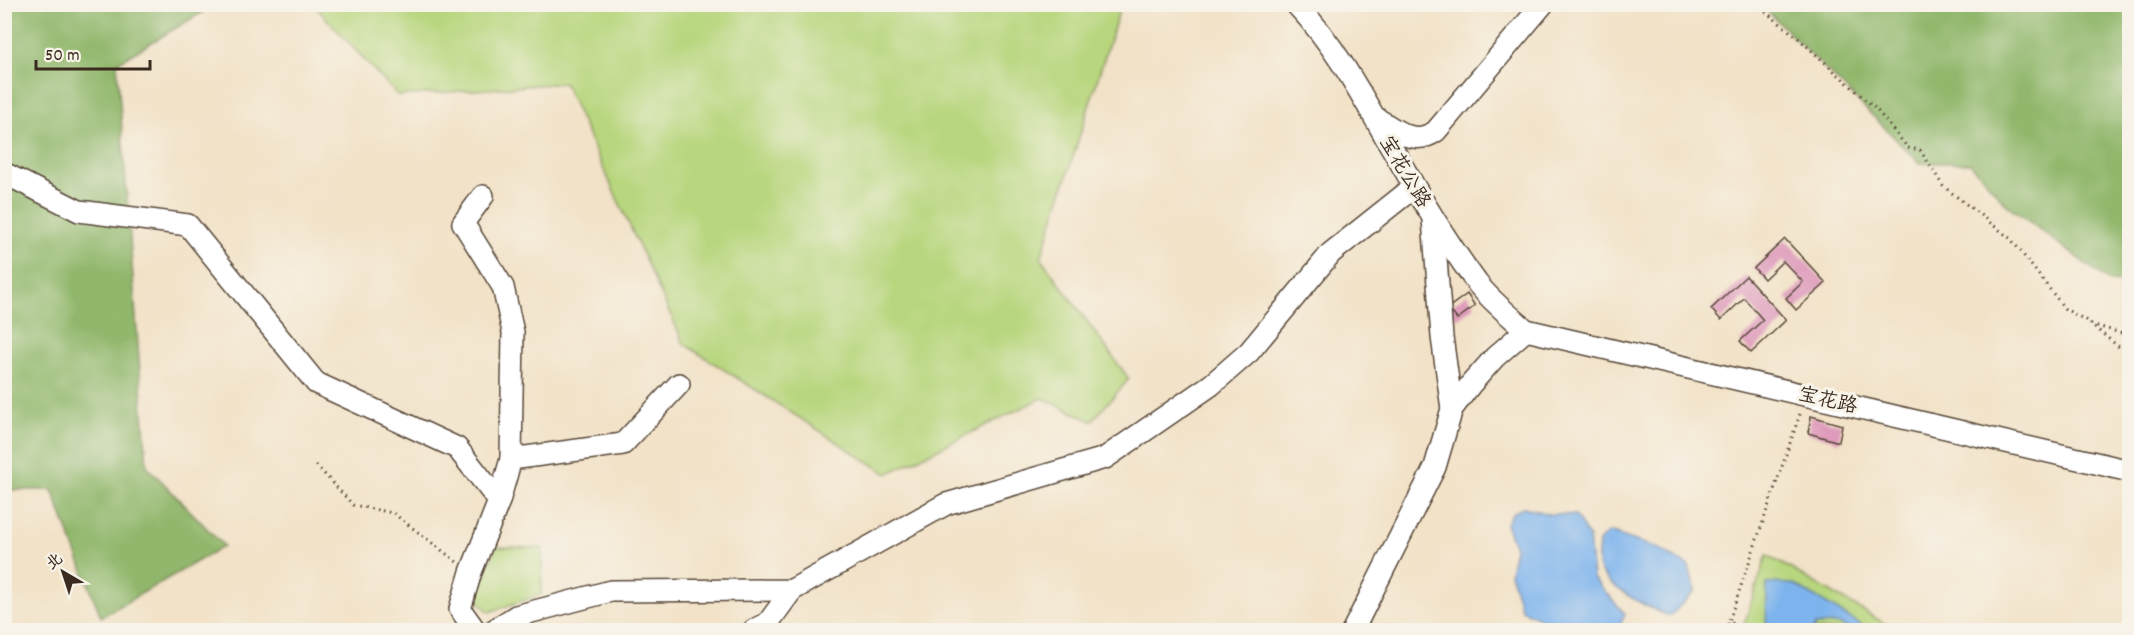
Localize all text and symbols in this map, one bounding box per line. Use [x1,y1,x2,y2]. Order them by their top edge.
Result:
scale bar [36,33,150,71]
text: 50 m [45,44,80,69]
street label: 宝花公路 [1371,131,1437,215]
street label: 宝花路 [1795,382,1861,423]
north arrow [33,542,93,602]
text: 北 [42,548,69,576]

